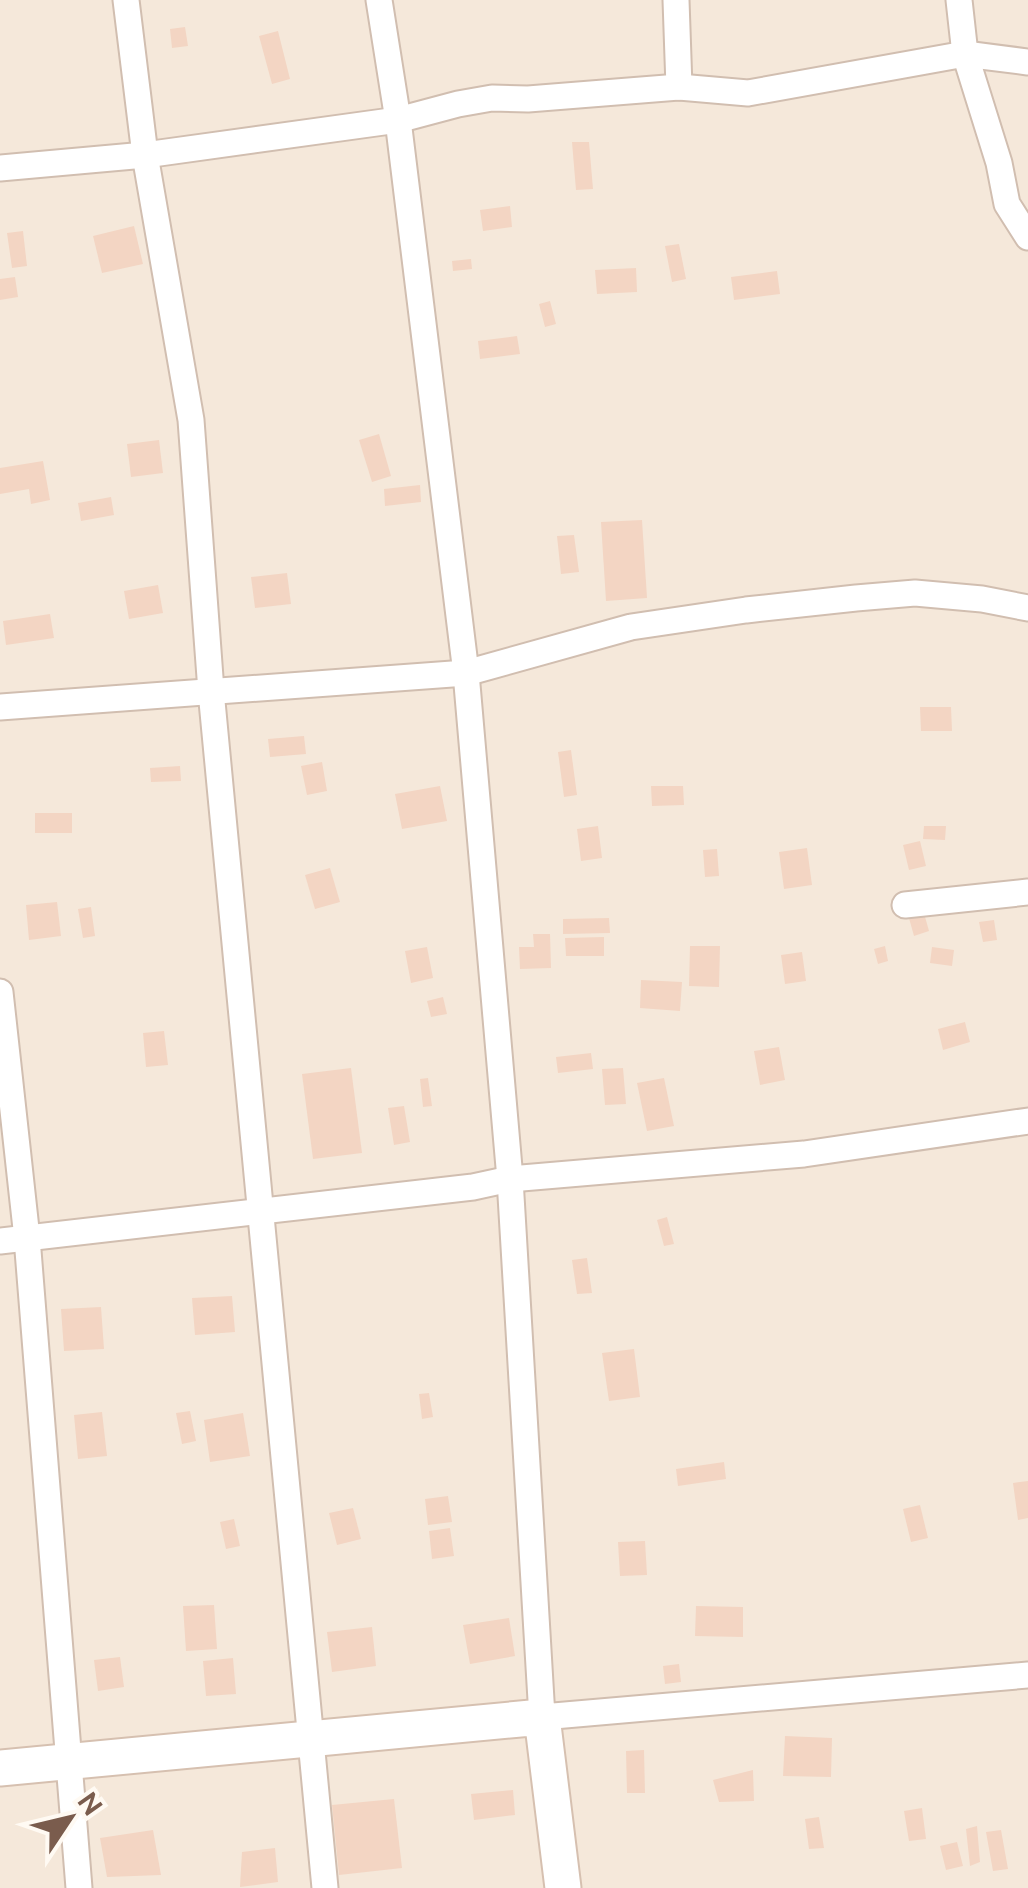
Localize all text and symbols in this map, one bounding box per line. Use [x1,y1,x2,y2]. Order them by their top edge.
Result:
north arrow [20,1768,120,1868]
text: N [72,1786,110,1821]

